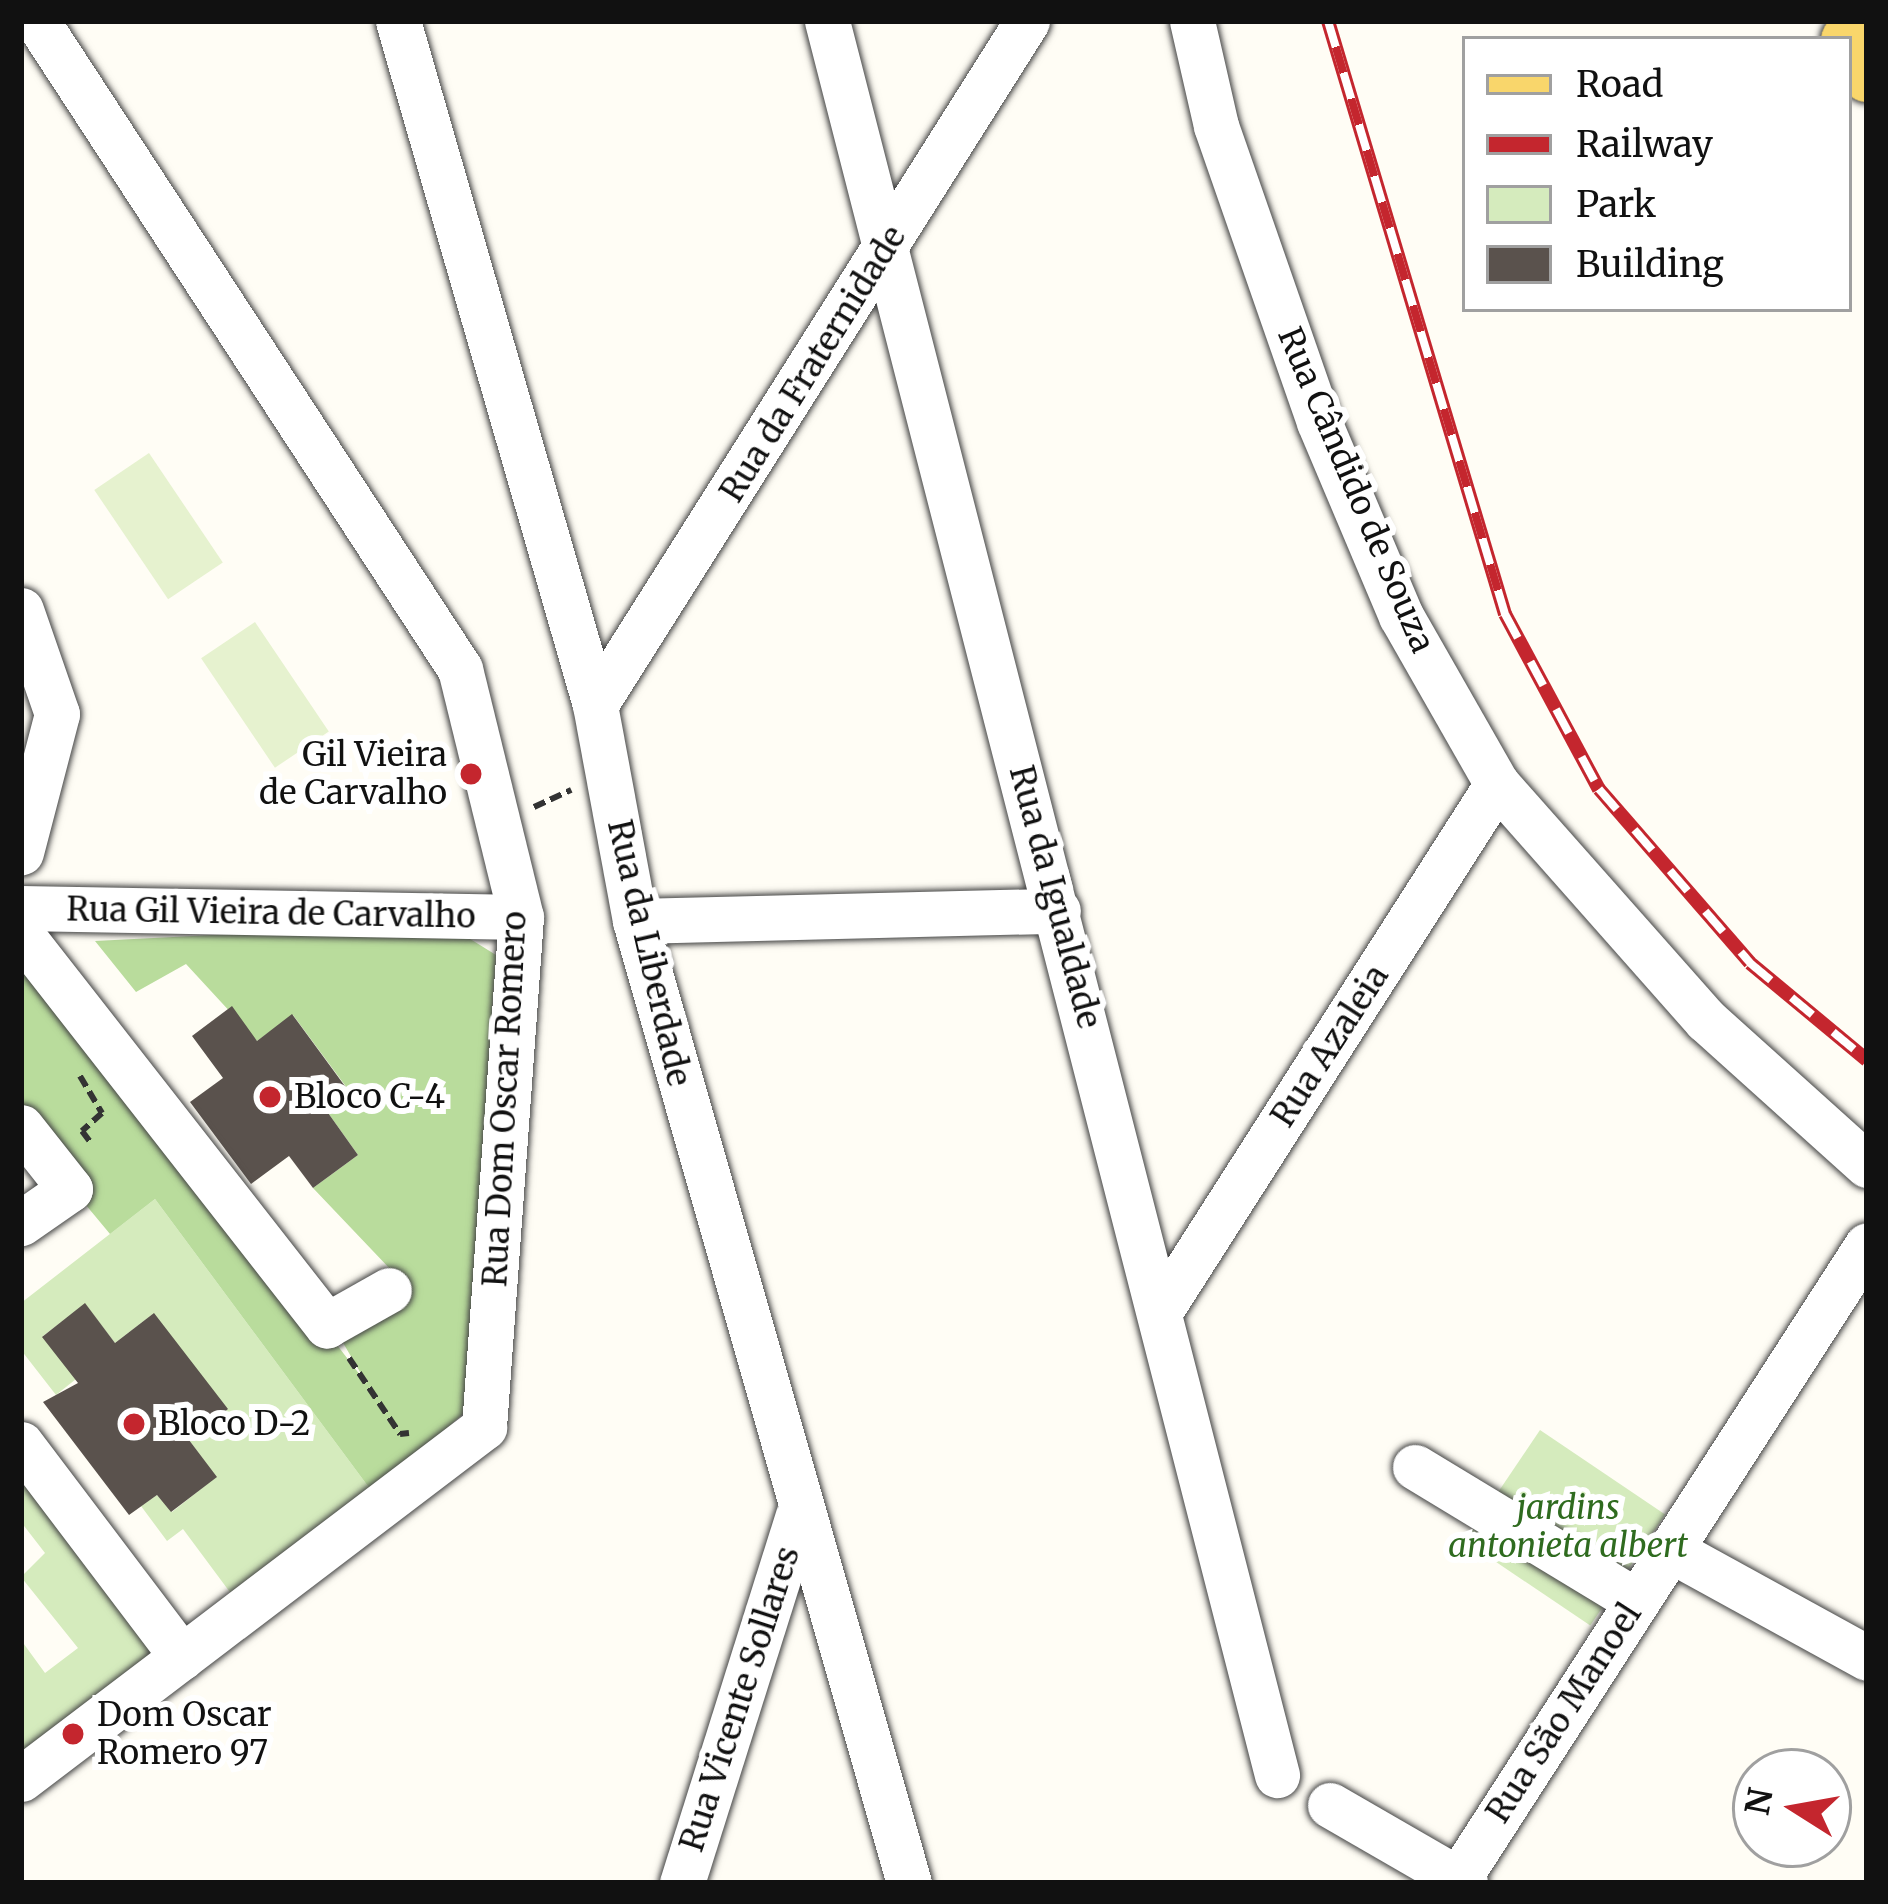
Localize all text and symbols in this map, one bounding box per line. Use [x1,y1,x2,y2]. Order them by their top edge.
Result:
legend [1462,36,1852,312]
text: Road [1576,62,1663,107]
text: Railway [1576,122,1713,167]
text: Park [1576,182,1656,227]
street label: Rua da Fraternidade [712,219,914,509]
text: Building [1576,242,1724,287]
street label: Rua Cândido de Souza [1270,322,1442,658]
place label: Gil Vieira de Carvalho [259,735,447,813]
marker: Gil Vieira de Carvalho [458,761,484,787]
street label: Rua da Igualdade [1001,761,1109,1033]
street label: Rua da Liberdade [599,816,699,1090]
street label: Rua Gil Vieira de Carvalho [66,890,476,936]
street label: Rua Dom Oscar Romero [475,910,535,1288]
street label: Rua Azaleia [1263,958,1397,1134]
place label: Bloco C-4 [294,1077,445,1117]
marker: Bloco C-4 [257,1084,283,1110]
place label: Bloco D-2 [158,1404,310,1444]
marker: Bloco D-2 [121,1411,147,1437]
park label: jardins antonieta albert [1448,1488,1688,1566]
street label: Rua Vicente Sollares [672,1542,808,1856]
street label: Rua São Manoel [1478,1596,1650,1830]
place label: Dom Oscar Romero 97 [97,1695,272,1773]
marker: Dom Oscar Romero 97 [60,1721,86,1747]
north arrow [1732,1748,1852,1868]
text: N [1737,1785,1782,1818]

